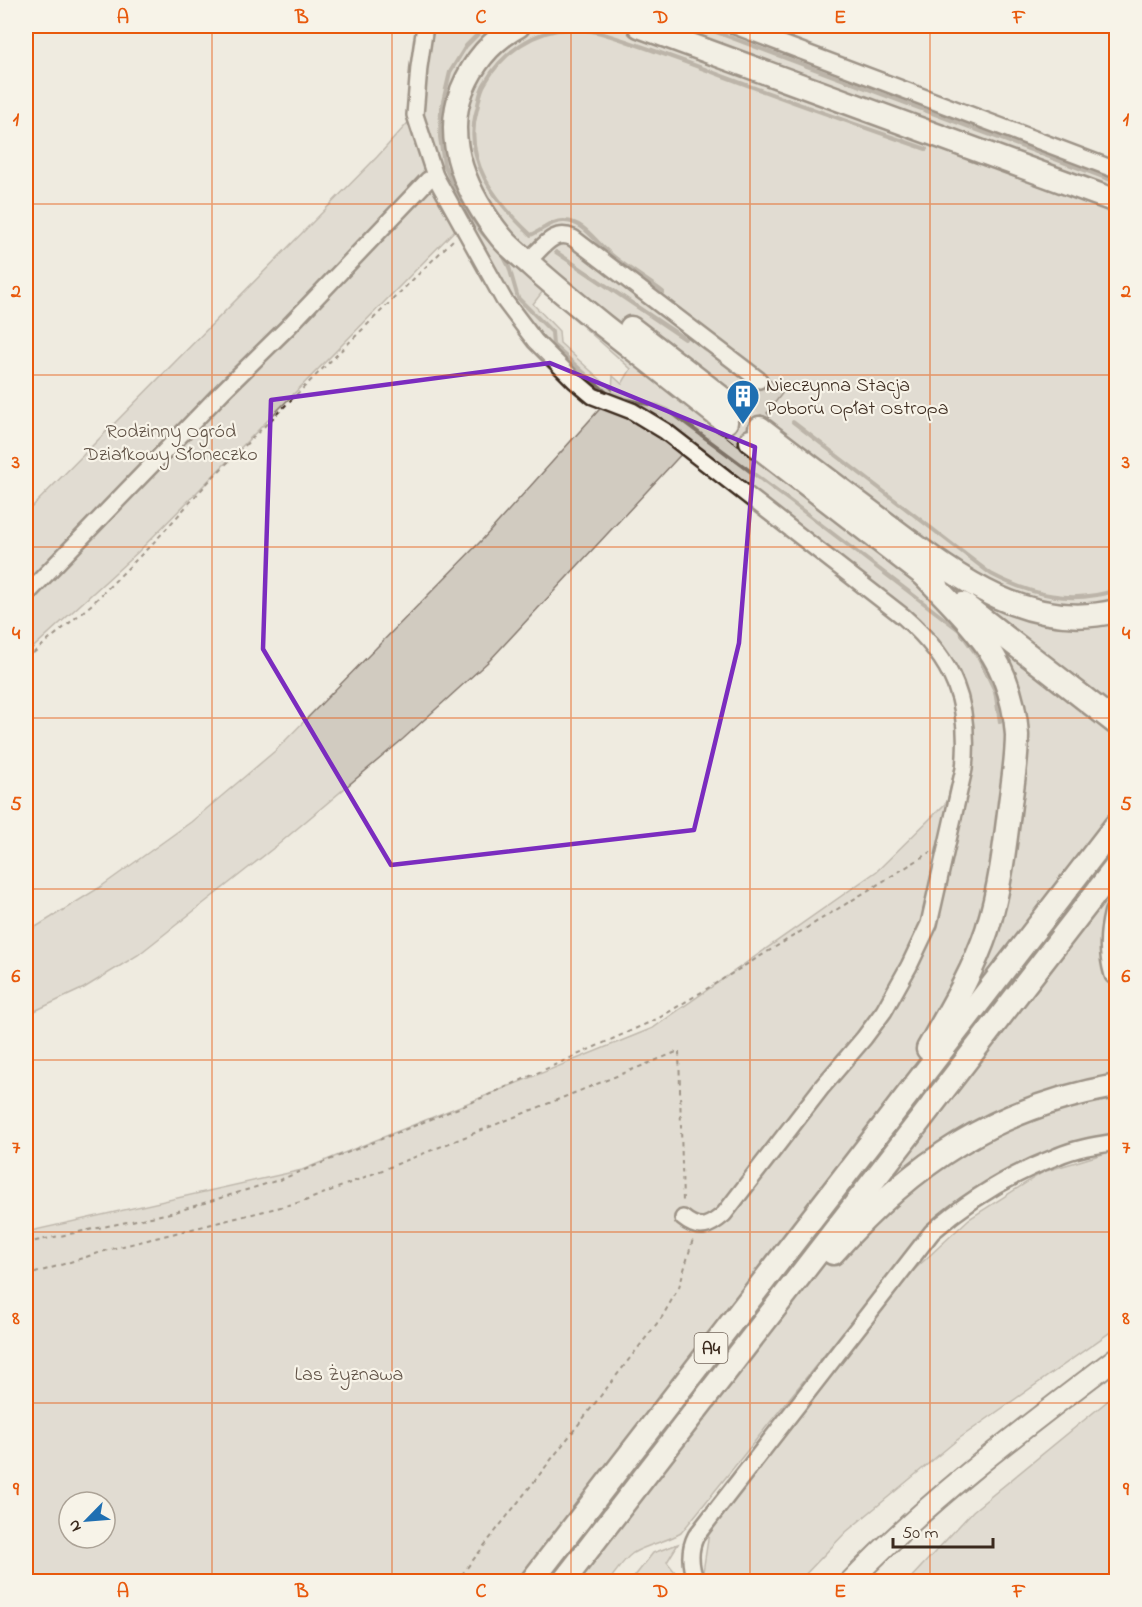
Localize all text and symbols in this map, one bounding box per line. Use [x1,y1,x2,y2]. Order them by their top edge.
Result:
text: A [117,4,129,33]
text: B [294,4,309,33]
text: C [476,4,487,33]
text: D [653,4,668,33]
text: E [834,4,846,33]
text: F [1012,4,1026,33]
text: 1 [13,106,20,135]
text: 1 [1123,106,1130,135]
text: 2 [10,278,21,307]
text: 2 [1120,278,1131,307]
place label: Nieczynna Stacja Poboru Opłat Ostropa [766,372,949,424]
building icon: Nieczynna Stacja Poboru Opłat Ostropa [725,378,761,425]
park label: Rodzinny Ogród Działkowy Słoneczko [83,418,258,470]
text: 3 [11,449,20,478]
text: 3 [1121,449,1130,478]
text: 4 [12,620,21,649]
text: 4 [1122,620,1131,649]
text: 5 [10,791,22,820]
text: 5 [1120,791,1132,820]
text: 6 [12,963,21,992]
text: 6 [1122,963,1131,992]
text: 7 [12,1134,21,1163]
text: 7 [1122,1134,1131,1163]
text: 8 [11,1305,20,1334]
text: 8 [1121,1305,1130,1334]
road number: A4 [694,1333,728,1363]
park label: Las Żyznawa [295,1361,403,1390]
text: 9 [12,1476,20,1505]
text: 9 [1122,1476,1130,1505]
north arrow [57,1490,117,1550]
scale bar [893,1511,994,1549]
text: N [62,1515,88,1535]
text: 50 m [902,1521,939,1547]
text: A [117,1578,129,1607]
text: B [294,1578,309,1607]
text: C [476,1578,487,1607]
text: D [653,1578,668,1607]
text: E [834,1578,846,1607]
text: F [1012,1578,1026,1607]

